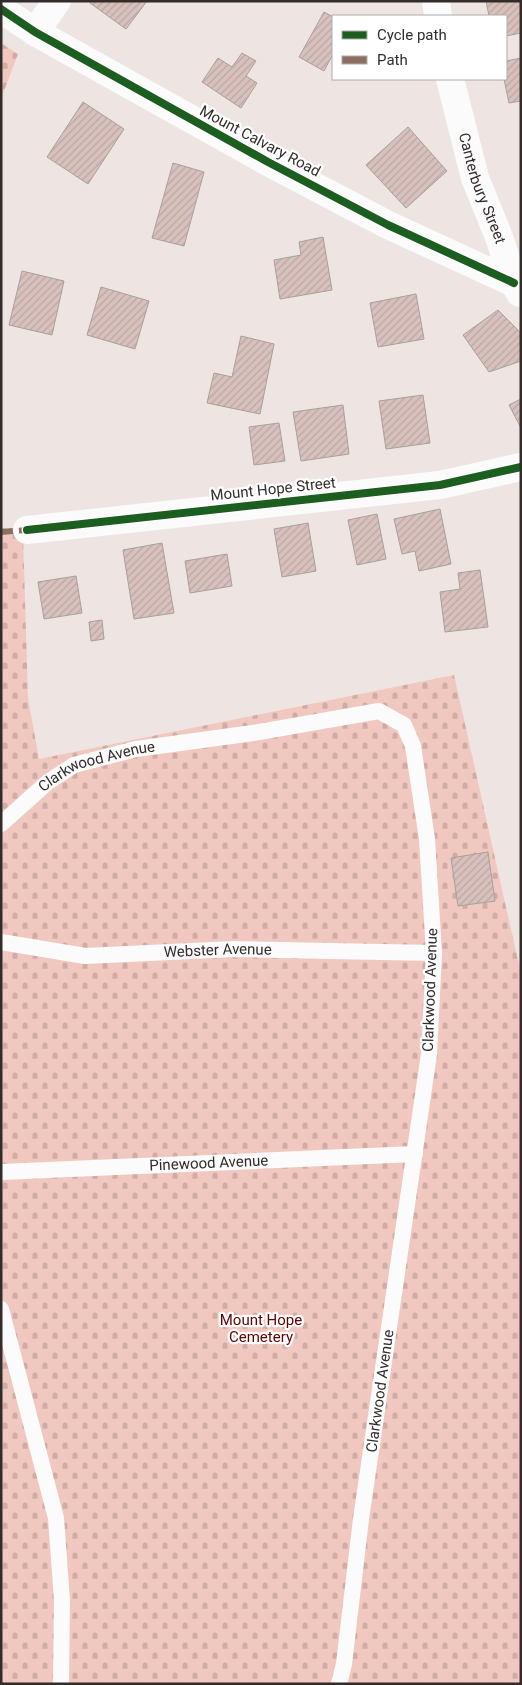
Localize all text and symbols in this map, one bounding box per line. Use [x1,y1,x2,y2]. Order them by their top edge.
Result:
legend [332,15,507,80]
text: Cycle path [377,26,447,44]
text: Path [377,51,408,69]
street label: Mount Calvary Road [197,102,323,180]
street label: Canterbury Street [455,131,510,246]
street label: Mount Hope Street [210,473,337,505]
street label: Clarkwood Avenue [35,738,156,795]
street label: Clarkwood Avenue [419,928,441,1052]
street label: Webster Avenue [163,940,272,961]
street label: Pinewood Avenue [149,1151,269,1175]
park label: Mount Hope Cemetery [220,1311,302,1346]
street label: Clarkwood Avenue [362,1328,398,1454]

